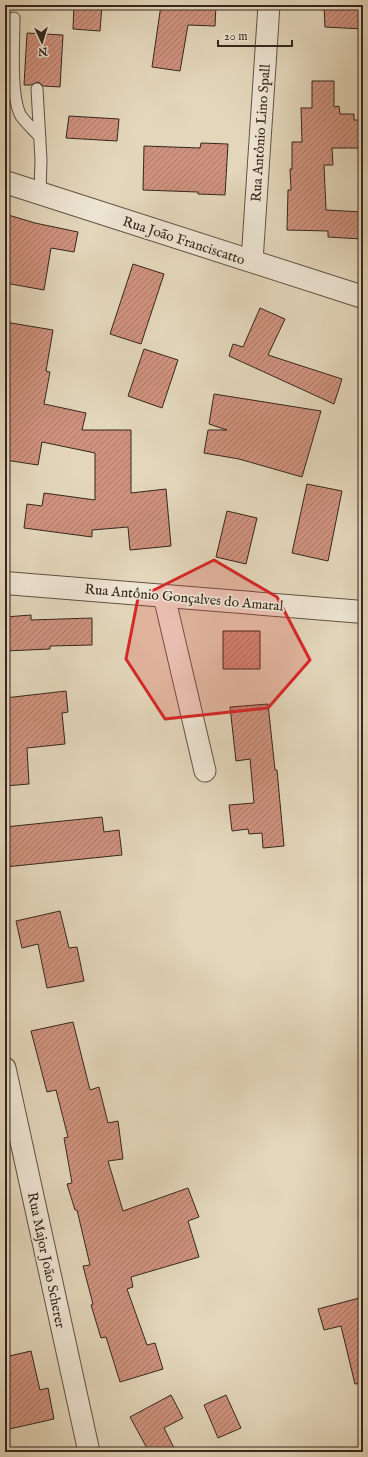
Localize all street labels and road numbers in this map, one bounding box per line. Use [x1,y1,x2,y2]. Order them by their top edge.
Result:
street label: Rua Antônio Lino Spall [247,63,275,203]
street label: Rua João Franciscatto [120,213,248,269]
street label: Rua Antônio Gonçalves do Amaral [84,580,284,616]
street label: Rua Major João Scherer [23,1191,69,1330]

